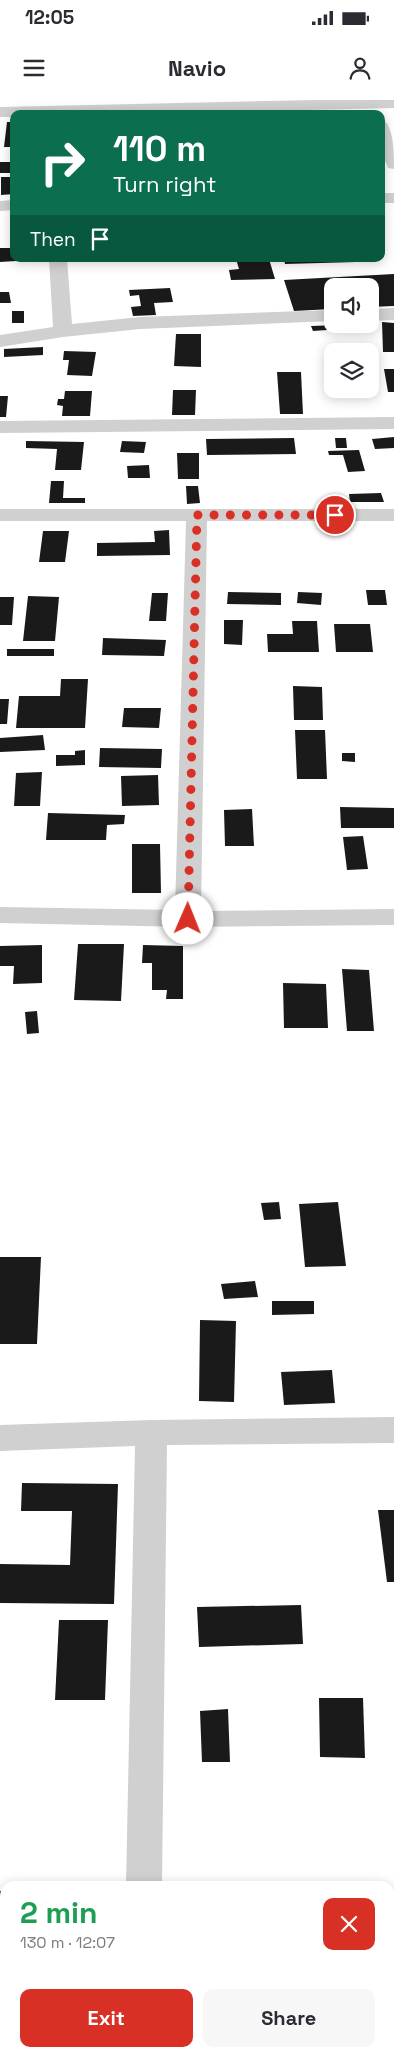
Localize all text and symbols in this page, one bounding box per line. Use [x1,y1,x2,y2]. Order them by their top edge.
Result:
text: 12:05 [25,5,74,30]
icon: menu [20,54,48,82]
text: Navio [168,54,226,82]
icon: person [346,54,374,82]
text: 110 m [113,127,206,171]
icon: right [30,130,95,195]
text: Turn right [113,170,216,198]
icon: arrive [86,225,114,253]
text: Then [30,227,76,252]
map controls [324,278,379,398]
button: sound [324,278,379,333]
button: layers [324,343,379,398]
pin [314,494,356,536]
icon: arrive [321,501,349,529]
position arrow [161,892,213,944]
text: 2 min [20,1893,98,1932]
button: close [323,1898,375,1950]
text: 130 m · 12:07 [20,1932,115,1953]
button: Exit [20,1989,193,2047]
button: Share [203,1989,375,2047]

